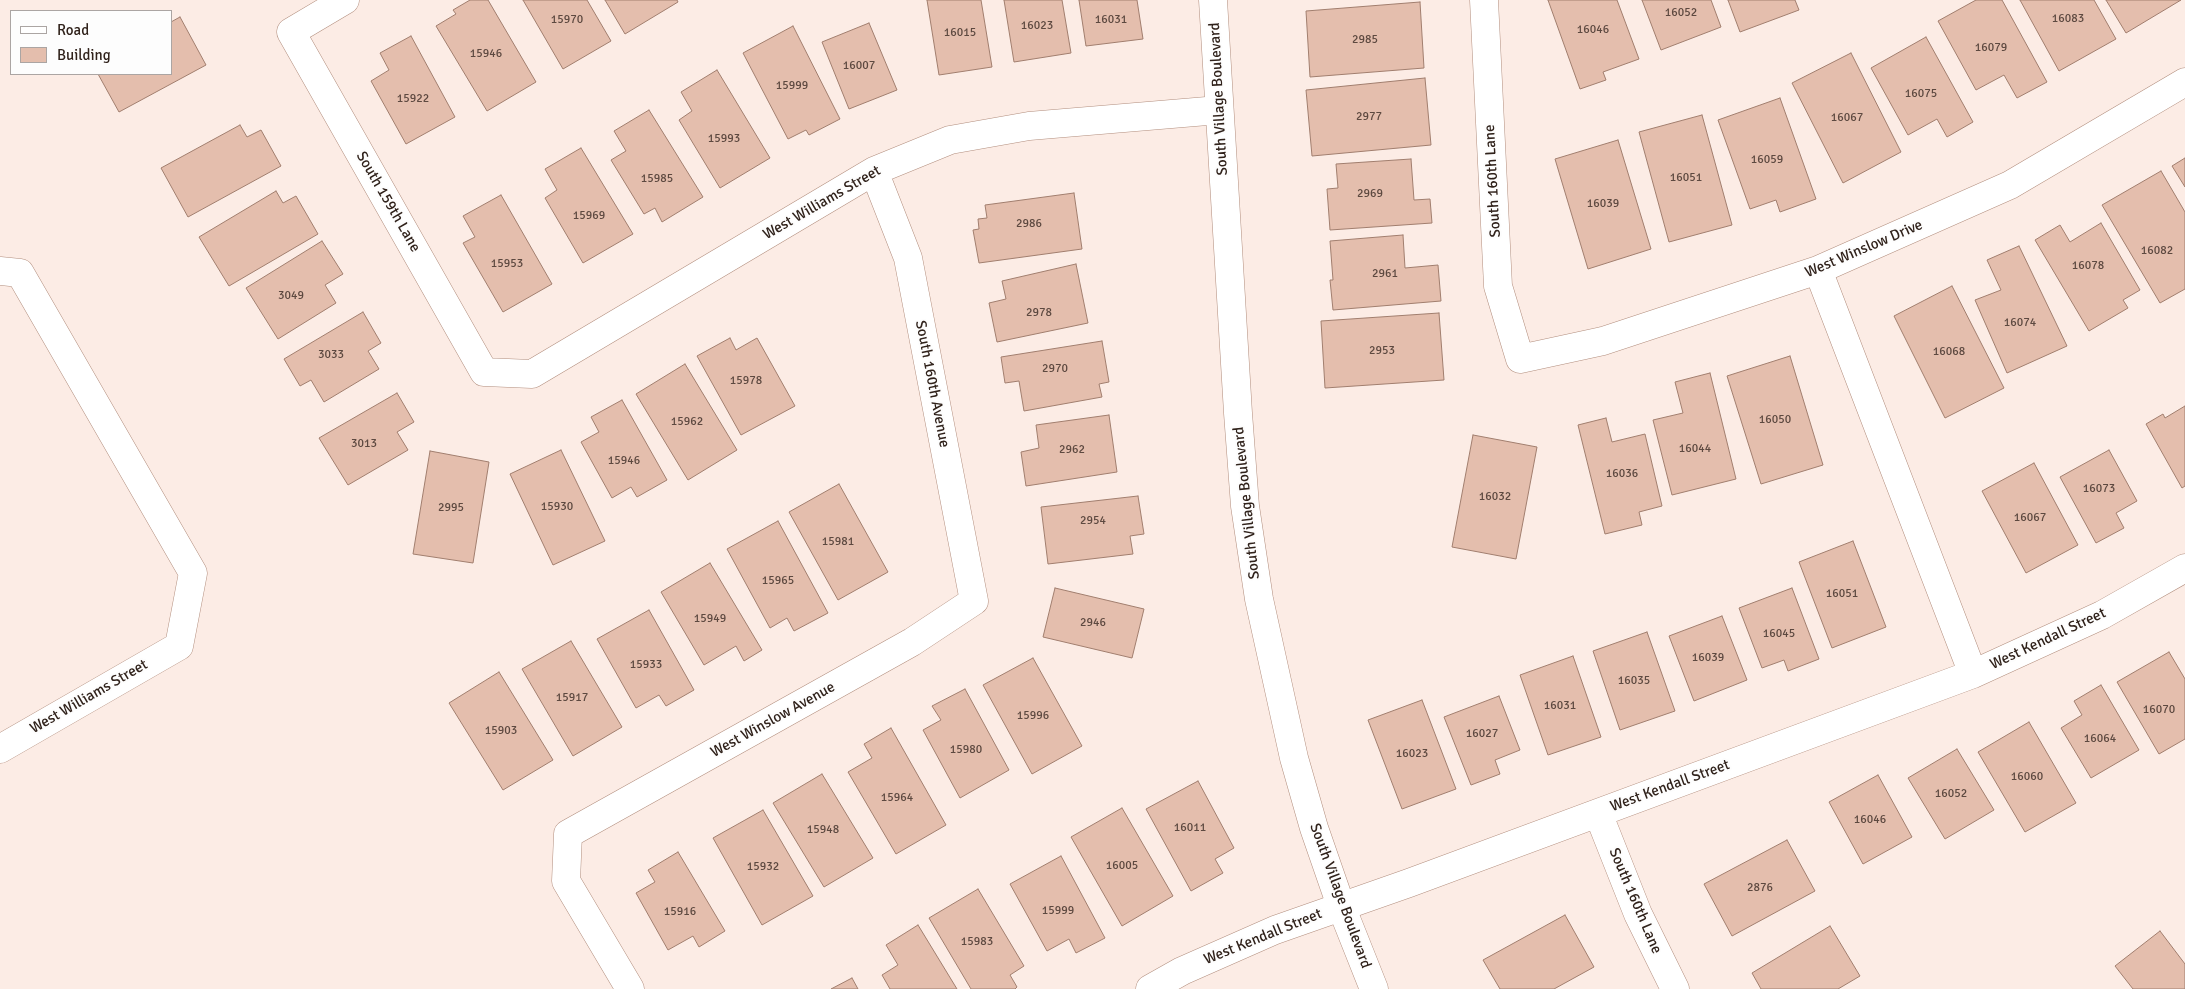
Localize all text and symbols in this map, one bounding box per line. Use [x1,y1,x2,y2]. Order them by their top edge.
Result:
house number: 16052 [1665,6,1697,20]
legend [10,10,172,75]
house number: 16083 [2052,12,2084,26]
house number: 15970 [551,13,583,27]
house number: 16031 [1095,13,1127,27]
house number: 16023 [1021,19,1053,33]
text: Road [57,21,89,39]
street label: South Village Boulevard [1206,22,1232,176]
house number: 16046 [1577,23,1609,37]
house number: 16015 [944,26,976,40]
house number: 2985 [1352,33,1378,47]
house number: 16079 [1975,41,2007,55]
text: Building [57,46,111,64]
house number: 15946 [470,47,502,61]
house number: 16007 [843,59,875,73]
house number: 15999 [776,79,808,93]
house number: 16075 [1905,87,1937,101]
house number: 15922 [397,92,429,106]
house number: 2977 [1356,110,1382,124]
house number: 16067 [1831,111,1863,125]
street label: South 160th Lane [1481,124,1505,238]
house number: 15993 [708,132,740,146]
street label: South 159th Lane [352,149,424,255]
house number: 16059 [1751,153,1783,167]
street label: West Williams Street [760,162,884,244]
house number: 16051 [1670,171,1702,185]
house number: 15985 [641,172,673,186]
house number: 2969 [1357,187,1383,201]
house number: 16039 [1587,197,1619,211]
house number: 15969 [573,209,605,223]
street label: West Winslow Drive [1803,216,1925,282]
house number: 2986 [1016,217,1042,231]
house number: 16082 [2141,244,2173,258]
house number: 15953 [491,257,523,271]
house number: 16078 [2072,259,2104,273]
house number: 2961 [1372,267,1398,281]
house number: 3049 [278,289,304,303]
house number: 2978 [1026,306,1052,320]
house number: 16074 [2004,316,2036,330]
street label: South 160th Avenue [911,319,953,449]
house number: 2953 [1369,344,1395,358]
house number: 16068 [1933,345,1965,359]
house number: 3033 [318,348,344,362]
house number: 2970 [1042,362,1068,376]
house number: 15978 [730,374,762,388]
house number: 16050 [1759,413,1791,427]
house number: 15962 [671,415,703,429]
street label: South Village Boulevard [1230,426,1264,580]
house number: 3013 [351,437,377,451]
house number: 16044 [1679,442,1711,456]
house number: 2962 [1059,443,1085,457]
house number: 15946 [608,454,640,468]
house number: 16036 [1606,467,1638,481]
house number: 16073 [2083,482,2115,496]
house number: 16032 [1479,490,1511,504]
house number: 15930 [541,500,573,514]
house number: 2995 [438,501,464,515]
house number: 16067 [2014,511,2046,525]
house number: 2954 [1080,514,1106,528]
house number: 15981 [822,535,854,549]
house number: 15965 [762,574,794,588]
house number: 16051 [1826,587,1858,601]
street label: West Kendall Street [1987,604,2109,674]
house number: 15949 [694,612,726,626]
house number: 2946 [1080,616,1106,630]
house number: 16045 [1763,627,1795,641]
house number: 16039 [1692,651,1724,665]
street label: West Williams Street [27,656,151,738]
house number: 15933 [630,658,662,672]
house number: 16035 [1618,674,1650,688]
street label: West Winslow Avenue [708,678,838,762]
house number: 15917 [556,691,588,705]
house number: 16031 [1544,699,1576,713]
house number: 16070 [2143,703,2175,717]
house number: 15996 [1017,709,1049,723]
house number: 15903 [485,724,517,738]
house number: 16027 [1466,727,1498,741]
house number: 16064 [2084,732,2116,746]
house number: 15980 [950,743,982,757]
house number: 16023 [1396,747,1428,761]
street label: West Kendall Street [1608,756,1732,816]
house number: 16060 [2011,770,2043,784]
house number: 16052 [1935,787,1967,801]
house number: 15964 [881,791,913,805]
house number: 16046 [1854,813,1886,827]
house number: 16011 [1174,821,1206,835]
street label: South Village Boulevard [1305,821,1375,971]
house number: 15948 [807,823,839,837]
street label: South 160th Lane [1605,845,1665,957]
house number: 16005 [1106,859,1138,873]
house number: 15932 [747,860,779,874]
house number: 2876 [1747,881,1773,895]
house number: 15999 [1042,904,1074,918]
house number: 15916 [664,905,696,919]
street label: West Kendall Street [1201,905,1325,969]
house number: 15983 [961,935,993,949]

